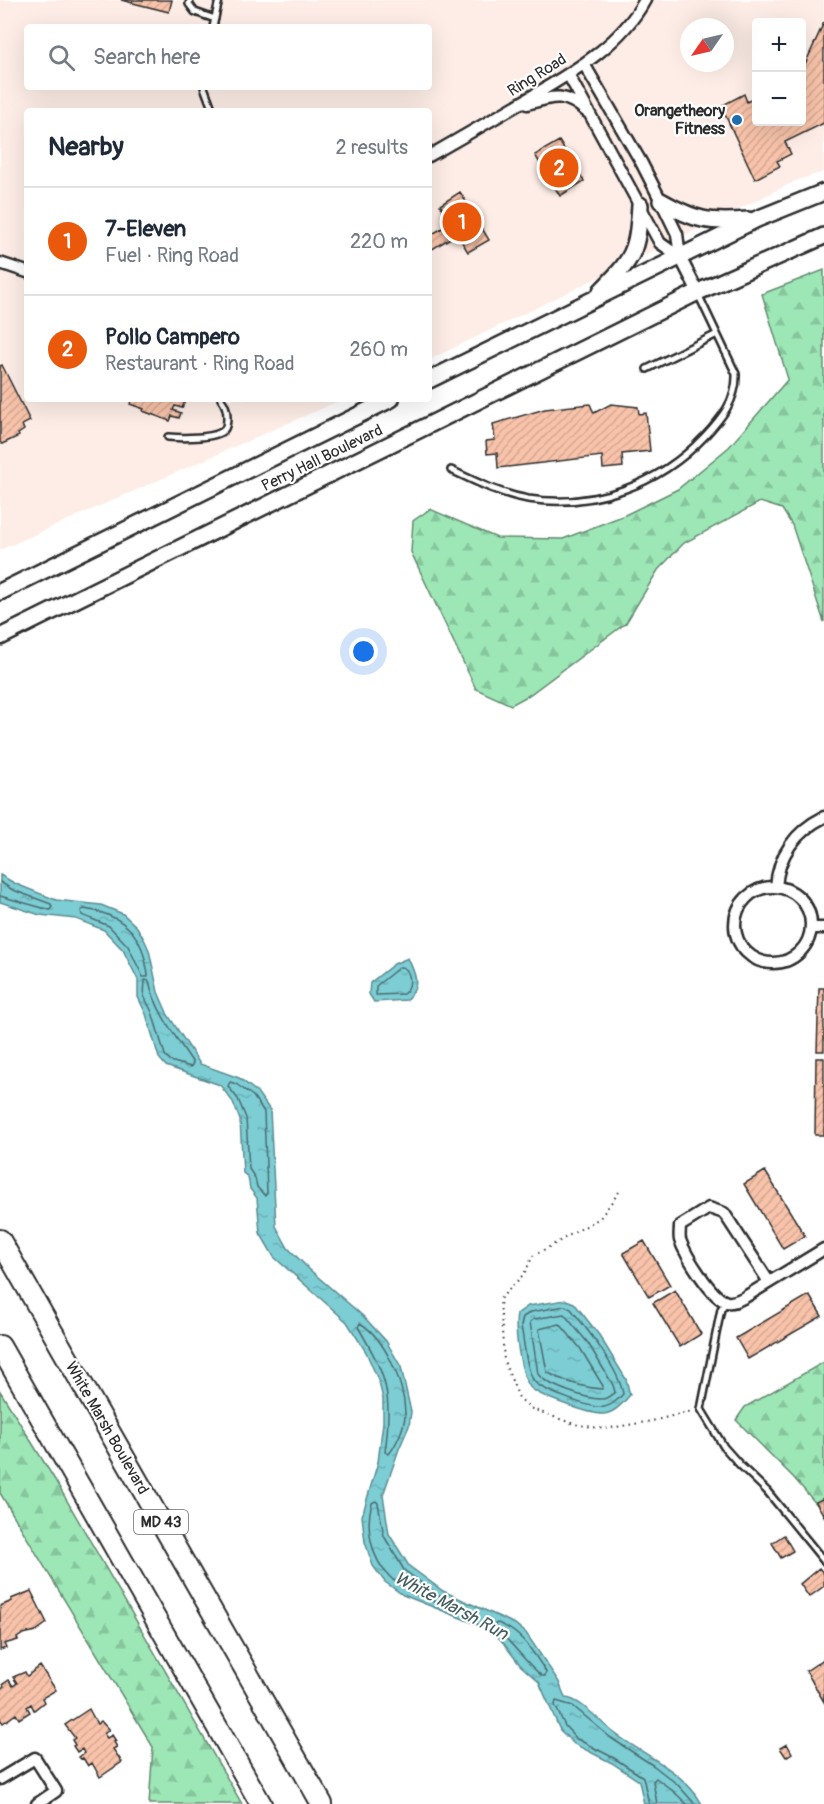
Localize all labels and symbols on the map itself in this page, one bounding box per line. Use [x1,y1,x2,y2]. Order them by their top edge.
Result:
north arrow [680,18,734,72]
street label: Ring Road [504,49,570,101]
place label: Orangetheory Fitness [634,101,726,139]
marker: Orangetheory Fitness [730,113,744,127]
pin: 2 [540,146,578,190]
pin: 1 [442,200,482,244]
street label: Perry Hall Boulevard [258,420,386,496]
your location [349,637,378,666]
street label: White Marsh Boulevard [61,1358,153,1498]
road number: MD 43 [134,1510,188,1534]
water label: White Marsh Run [390,1566,512,1646]

